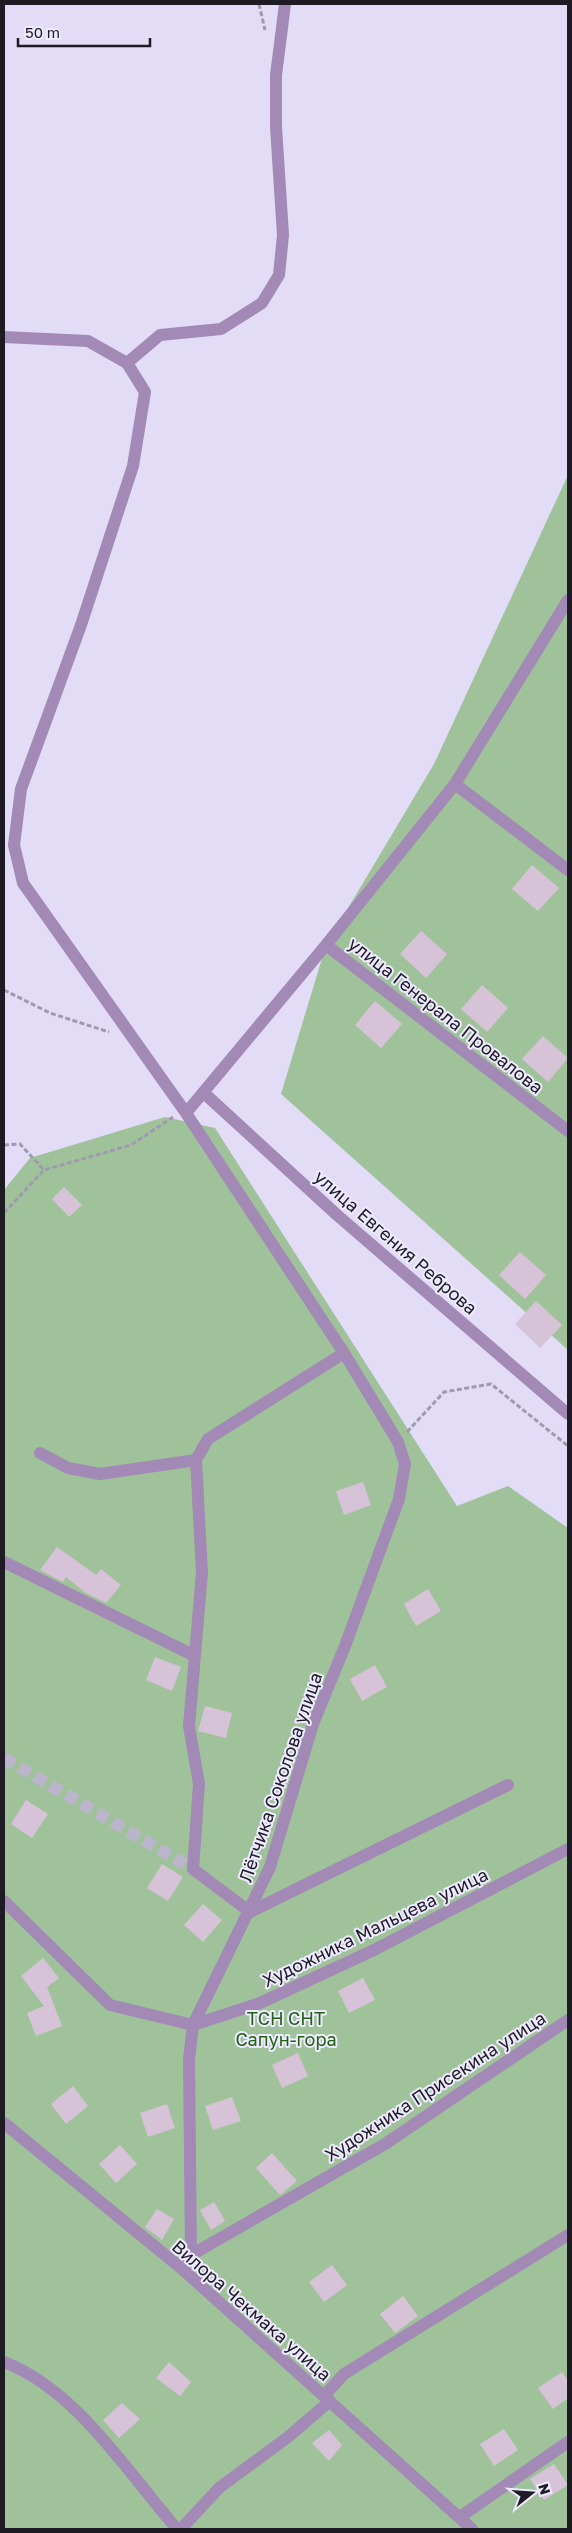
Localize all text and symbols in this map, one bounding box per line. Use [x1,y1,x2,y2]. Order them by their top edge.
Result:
scale bar [18,15,150,47]
text: 50 m [25,23,60,41]
street label: улица Генерала Провалова [344,932,548,1098]
street label: улица Евгения Реброва [310,1165,482,1319]
street label: Лётчика Соколова улица [234,1669,326,1885]
street label: Художника Мальцева улица [259,1863,491,1991]
street label: Художника Присекина улица [321,2006,549,2166]
park label: ТСН СНТ Сапун-гора [235,2007,337,2050]
street label: Вилора Чекмака улица [168,2235,336,2385]
north arrow [507,2468,557,2518]
text: N [535,2481,555,2497]

